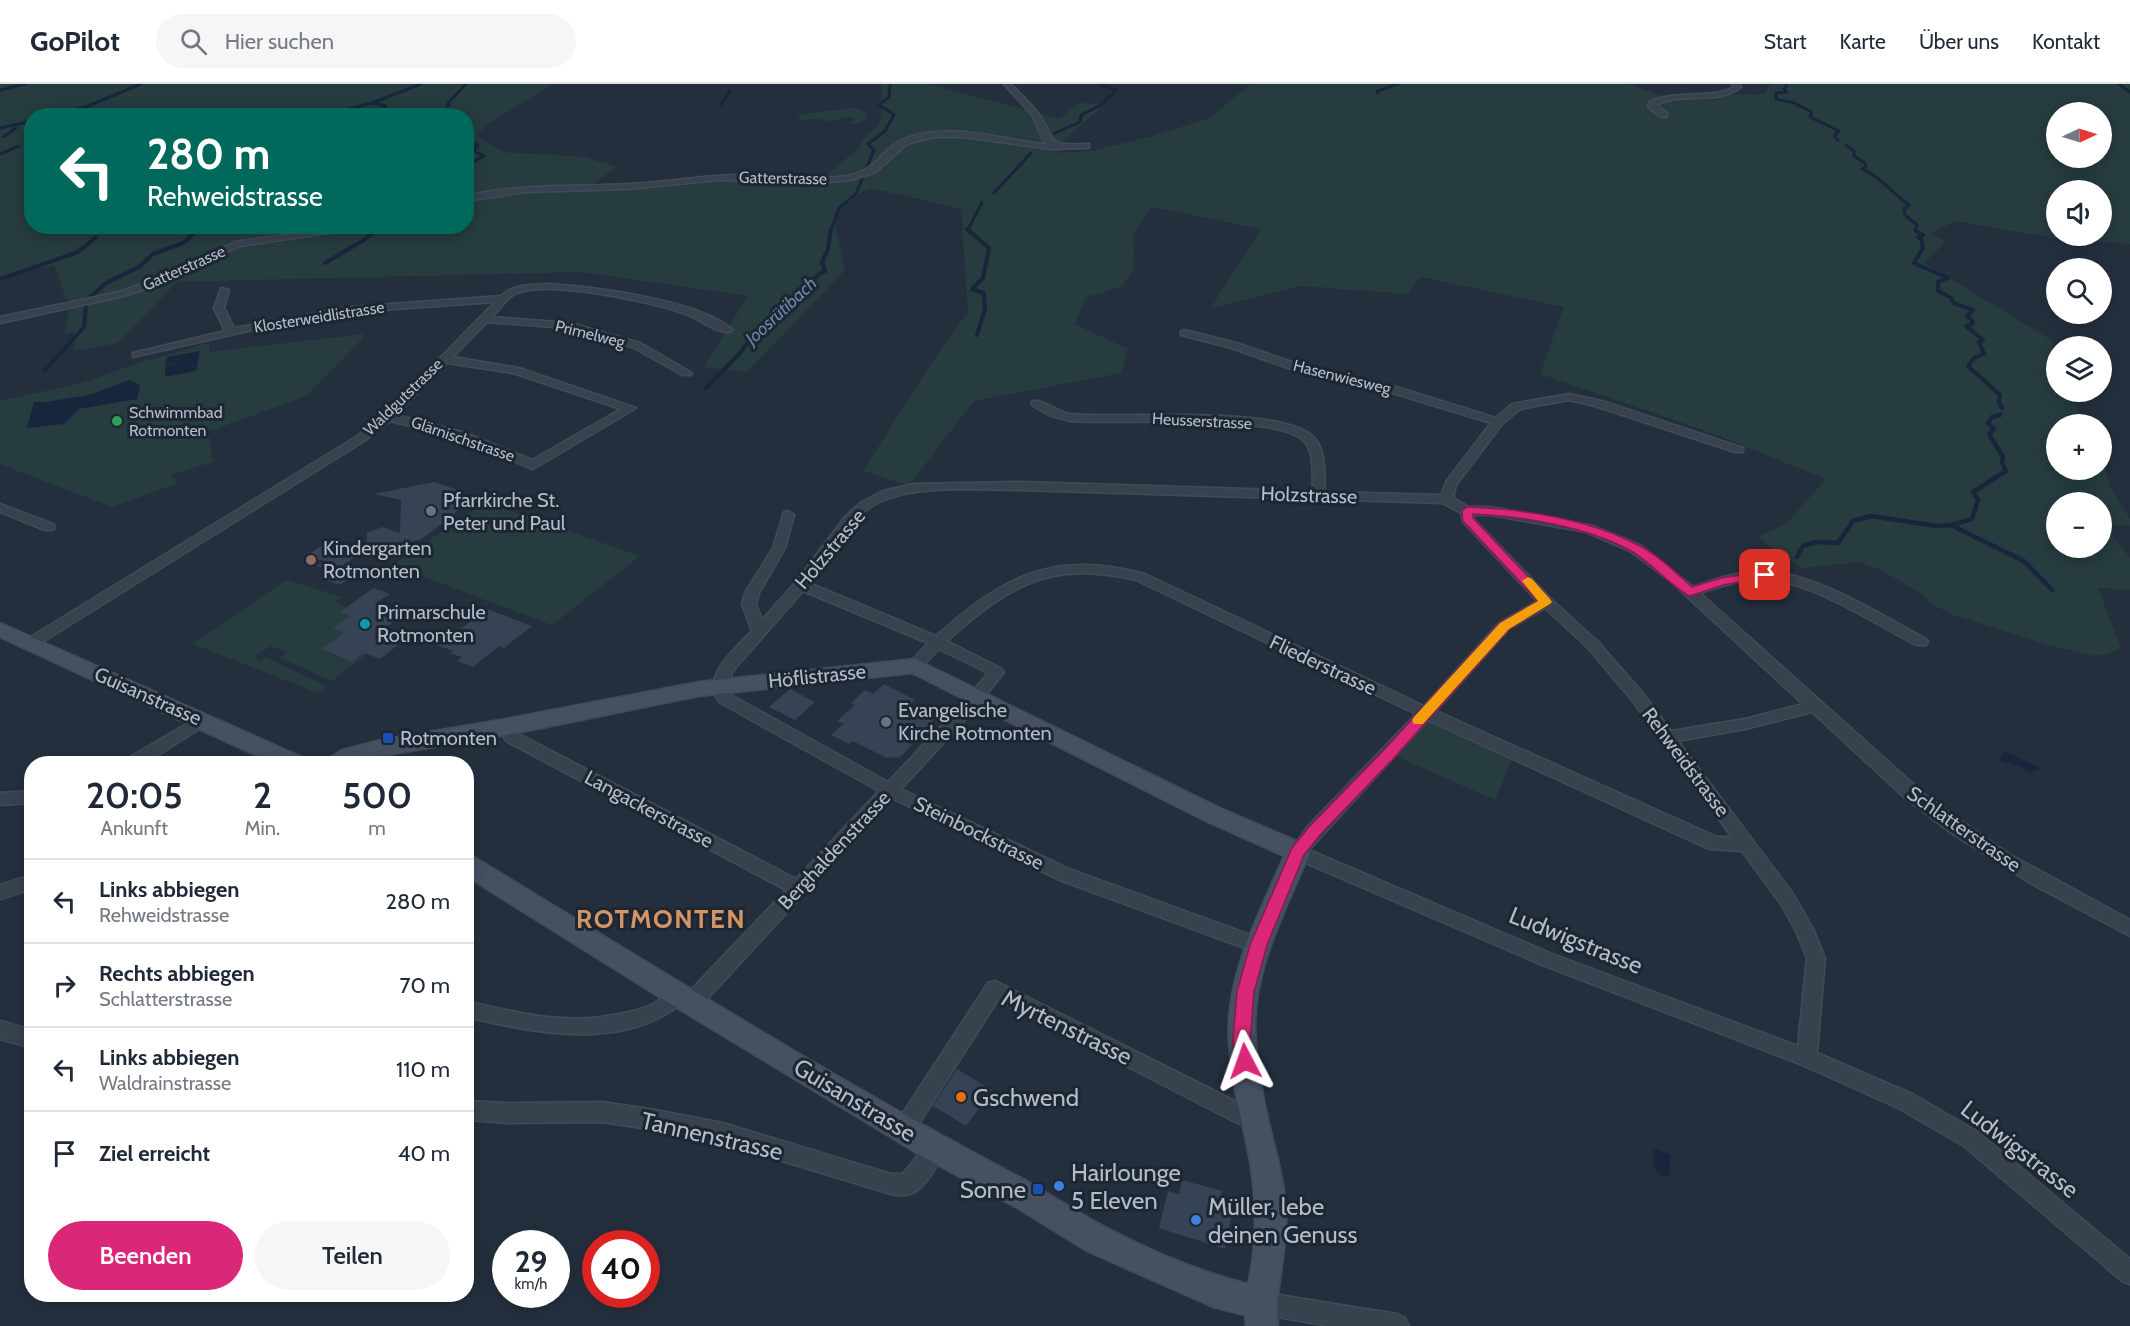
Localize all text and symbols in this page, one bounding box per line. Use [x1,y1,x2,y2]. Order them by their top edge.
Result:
search box [156,14,576,68]
text: GoPilot [30,24,120,58]
icon: search [177,25,210,58]
text: Hier suchen [225,28,334,55]
text: Start [1764,29,1807,54]
text: Karte [1840,29,1886,54]
text: Über uns [1919,29,1999,54]
text: Kontakt [2032,29,2100,54]
north arrow [2046,102,2112,168]
map controls [2046,102,2112,558]
text: 280 m [147,128,270,180]
icon: left [48,132,126,210]
street label: Gatterstrasse [739,168,827,188]
text: Rehweidstrasse [147,180,323,213]
button: sound [2046,180,2112,246]
street label: Gatterstrasse [140,241,228,295]
button: search [2046,258,2112,324]
water label: Joosrütibach [739,272,821,351]
street label: Klosterweidlistrasse [252,297,386,337]
street label: Primelweg [553,316,628,352]
button: layers [2046,336,2112,402]
street label: Waldgutstrasse [360,355,446,439]
street label: Hasenwiesweg [1291,356,1394,399]
place label: Schwimmbad Rotmonten [129,403,223,440]
street label: Heusserstrasse [1151,409,1253,433]
street label: Glärnischstrasse [409,412,517,466]
marker: Schwimmbad Rotmonten [110,414,124,428]
button: + [2046,414,2112,480]
street label: Holzstrasse [1260,481,1358,509]
place label: Pfarrkirche St. Peter und Paul [443,488,566,535]
button: − [2046,492,2112,558]
marker: Pfarrkirche St. Peter und Paul [424,504,438,518]
street label: Holzstrasse [790,504,870,594]
place label: Kindergarten Rotmonten [323,536,432,583]
pin [1739,549,1790,600]
marker: Kindergarten Rotmonten [304,553,318,567]
icon: arrive [1748,558,1781,591]
place label: Primarschule Rotmonten [377,600,486,647]
marker: Primarschule Rotmonten [358,617,372,631]
street label: Fliederstrasse [1266,630,1380,700]
street label: Höflistrasse [767,659,867,693]
street label: Guisanstrasse [91,662,205,730]
place label: Evangelische Kirche Rotmonten [898,698,1052,745]
street label: Rehweidstrasse [1637,703,1735,821]
marker: Evangelische Kirche Rotmonten [879,715,893,729]
place label: Rotmonten [400,726,497,750]
marker: Rotmonten [381,731,395,745]
street label: Langackerstrasse [581,765,717,853]
text: 20:05 [86,773,183,817]
text: 2 [253,773,272,817]
text: 500 [342,773,412,817]
street label: Schlatterstrasse [1903,781,2025,877]
street label: Berghaldenstrasse [773,786,895,914]
street label: Steinbockstrasse [910,791,1048,875]
text: Ankunft [101,816,168,840]
text: Min. [245,816,280,840]
text: m [368,816,386,840]
text: Links abbiegen [99,876,239,903]
icon: left [48,885,81,918]
text: 280 m [386,888,450,915]
street label: Ludwigstrasse [1505,900,1647,980]
text: Rehweidstrasse [99,903,229,927]
district label: ROTMONTEN [576,903,746,935]
text: Rechts abbiegen [99,960,255,987]
icon: right [48,969,81,1002]
text: 70 m [400,972,450,999]
street label: Myrtenstrasse [997,983,1137,1071]
text: Schlatterstrasse [99,987,232,1011]
position arrow [1213,1029,1277,1093]
text: Links abbiegen [99,1044,239,1071]
street label: Guisanstrasse [789,1052,921,1148]
icon: left [48,1053,81,1086]
text: 110 m [396,1056,450,1083]
text: Waldrainstrasse [99,1071,231,1095]
place label: Gschwend [973,1083,1079,1112]
marker: Gschwend [954,1090,968,1104]
street label: Ludwigstrasse [1955,1094,2085,1204]
street label: Tannenstrasse [638,1106,786,1166]
icon: arrive [48,1137,81,1170]
text: Ziel erreicht [99,1140,210,1167]
text: 40 m [398,1140,450,1167]
place label: Hairlounge 5 Eleven [1071,1158,1181,1215]
place label: Sonne [960,1175,1026,1204]
marker: Hairlounge 5 Eleven [1052,1179,1066,1193]
marker: Sonne [1031,1182,1045,1196]
place label: Müller, lebe deinen Genuss [1208,1192,1357,1249]
marker: Müller, lebe deinen Genuss [1189,1213,1203,1227]
button: Beenden [48,1221,243,1290]
button: Teilen [255,1221,450,1290]
speed limit sign: 40 [582,1230,660,1308]
text: 29 [515,1243,547,1280]
text: km/h [515,1275,547,1293]

